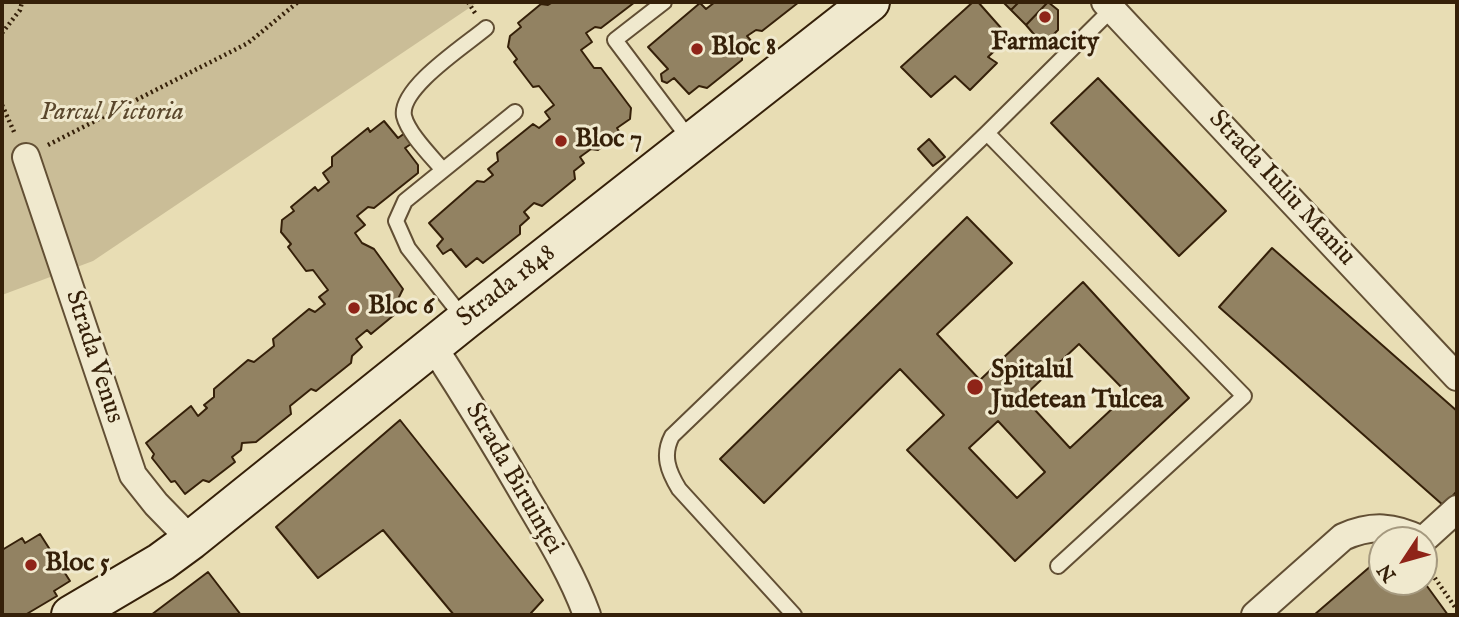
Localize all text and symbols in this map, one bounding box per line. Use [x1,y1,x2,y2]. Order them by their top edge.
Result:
marker: Farmacity [1037,9,1053,25]
place label: Farmacity [991,28,1099,60]
place label: Bloc 8 [711,33,776,65]
marker: Bloc 8 [689,41,705,57]
park label: Parcul Victoria [40,98,184,130]
street label: Strada Iuliu Maniu [1201,105,1361,273]
place label: Bloc 7 [575,125,642,157]
marker: Bloc 7 [553,133,569,149]
street label: Strada 1848 [451,239,563,335]
street label: Strada Venus [57,287,129,427]
place label: Bloc 6 [368,292,434,324]
marker: Bloc 6 [346,300,362,316]
place label: Spitalul Judetean Tulcea [991,356,1163,418]
marker: Spitalul Judetean Tulcea [965,377,985,397]
street label: Strada Biruinței [457,398,569,560]
north arrow [1368,526,1438,596]
place label: Bloc 5 [45,549,109,581]
marker: Bloc 5 [23,557,39,573]
text: N [1373,558,1402,586]

